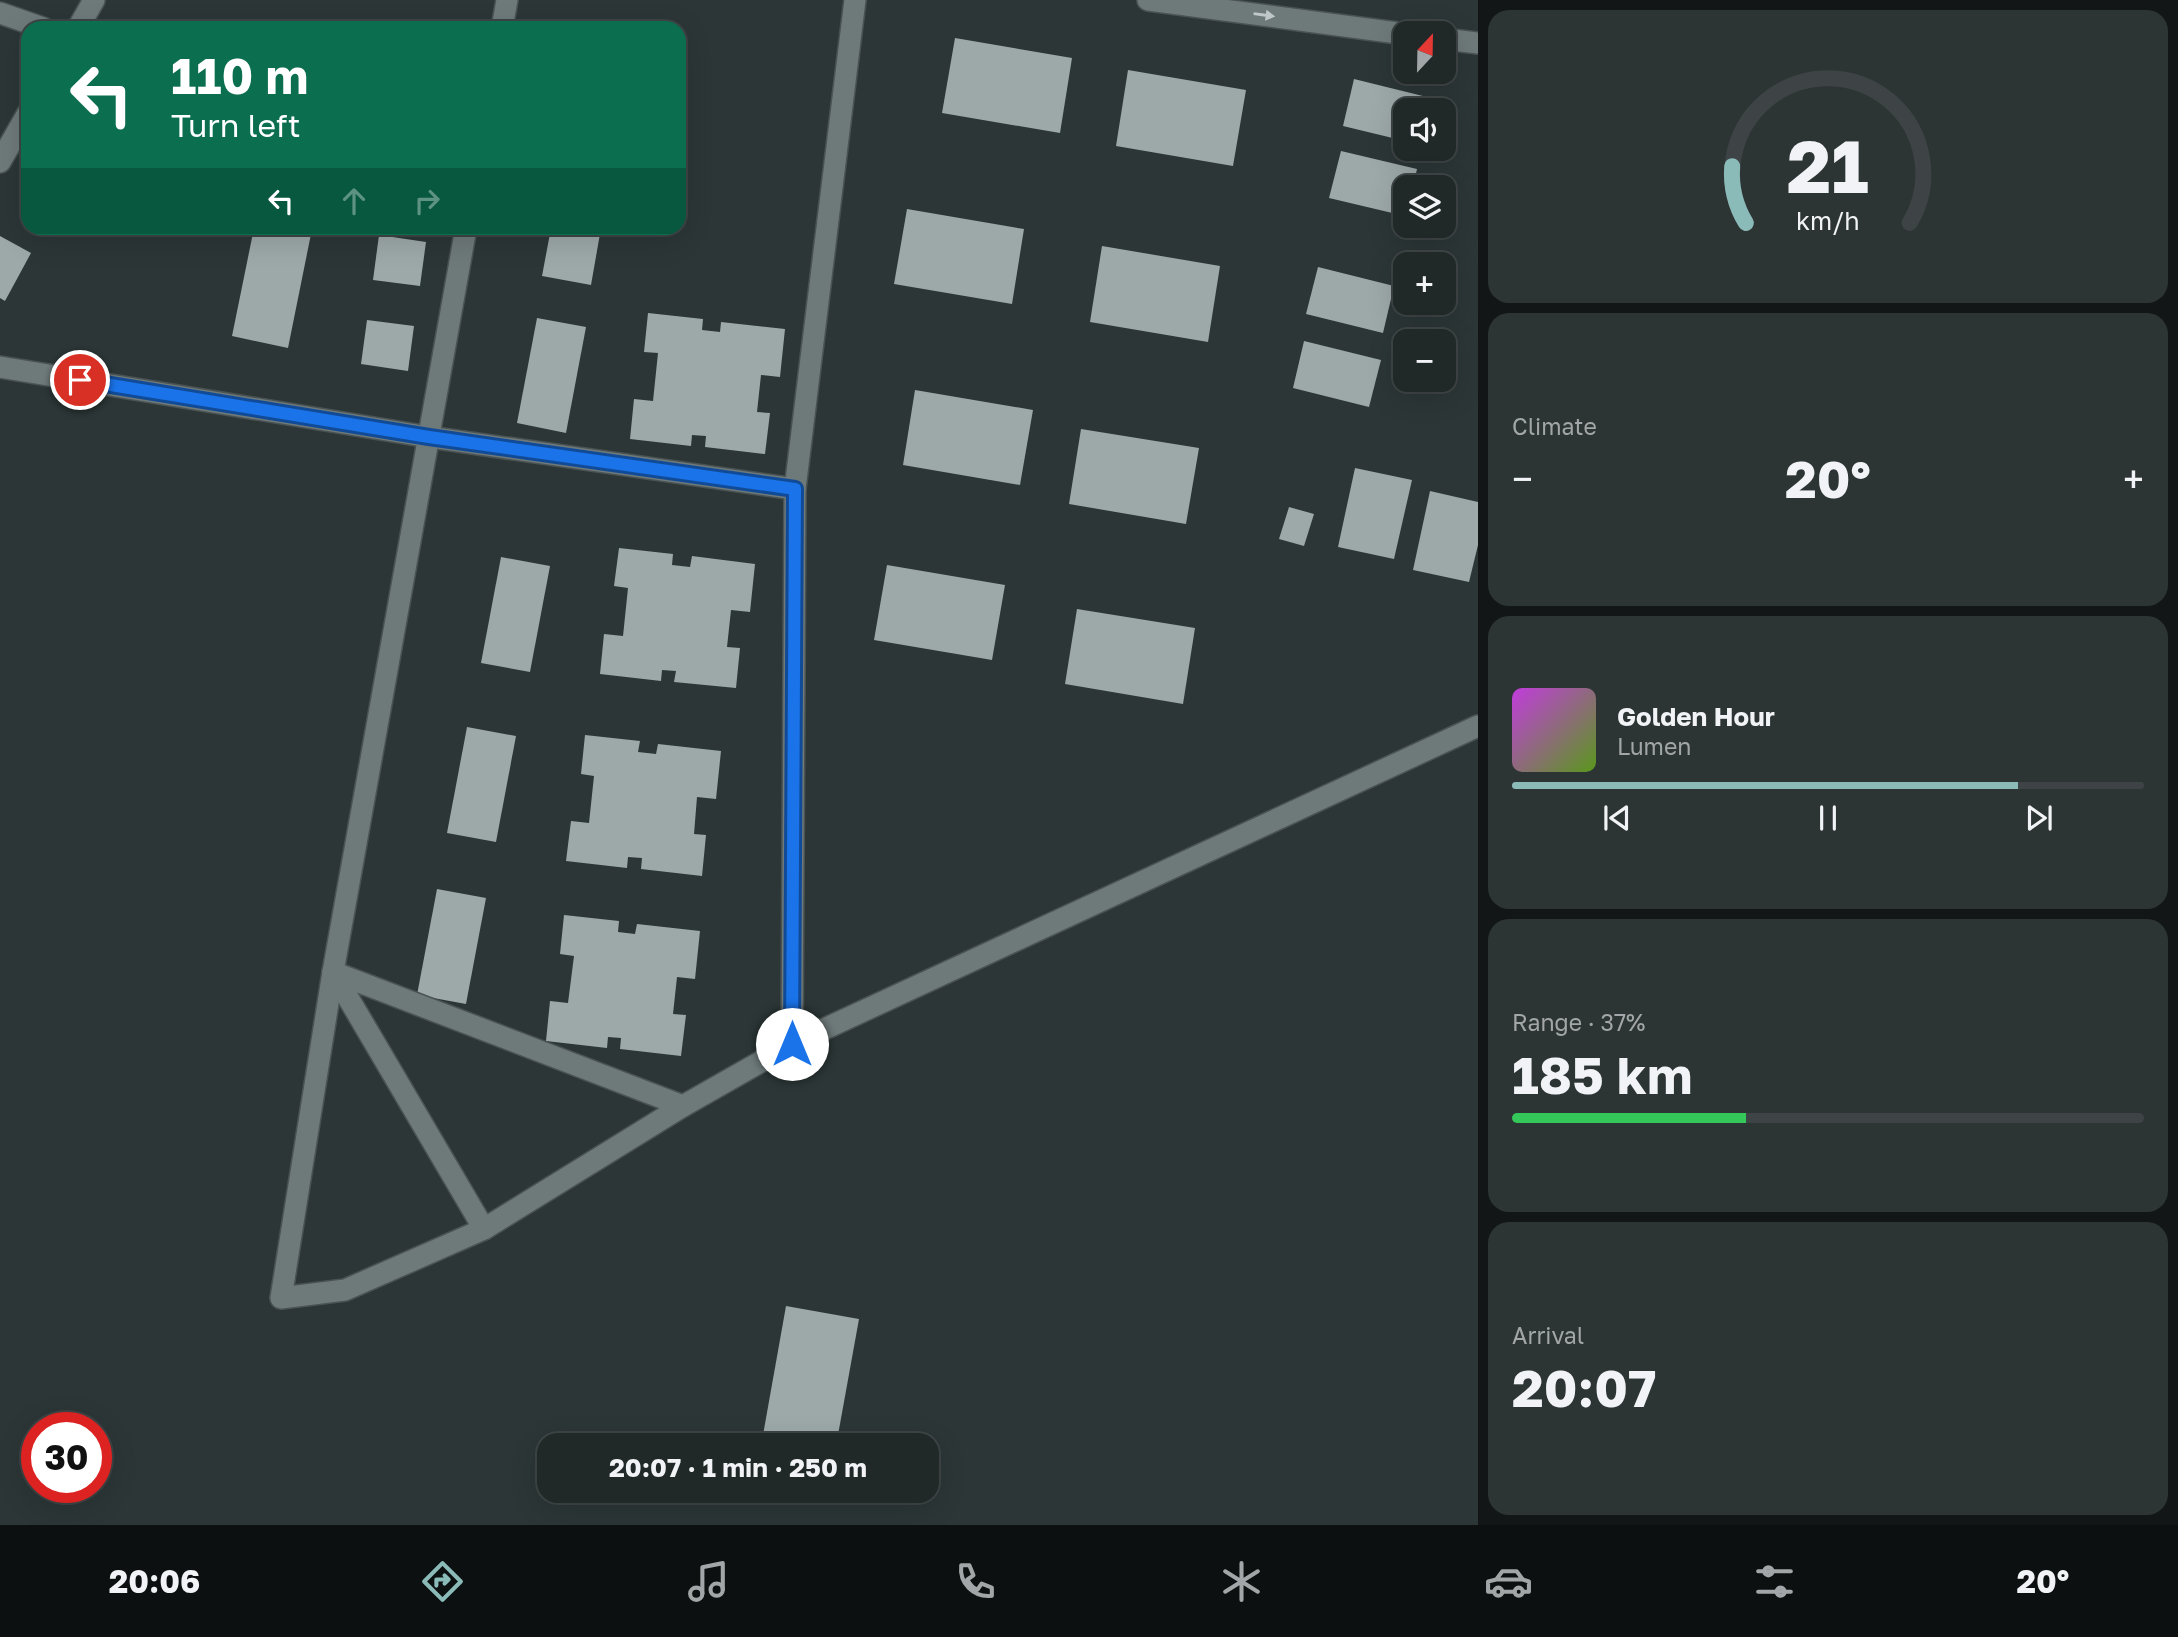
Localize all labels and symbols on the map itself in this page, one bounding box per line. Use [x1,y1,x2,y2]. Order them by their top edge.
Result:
one-way arrow [1253,10,1275,21]
north arrow [1393,21,1456,84]
pin [50,350,110,410]
position arrow [755,1007,829,1081]
speed limit sign: 30 [21,1412,112,1503]

